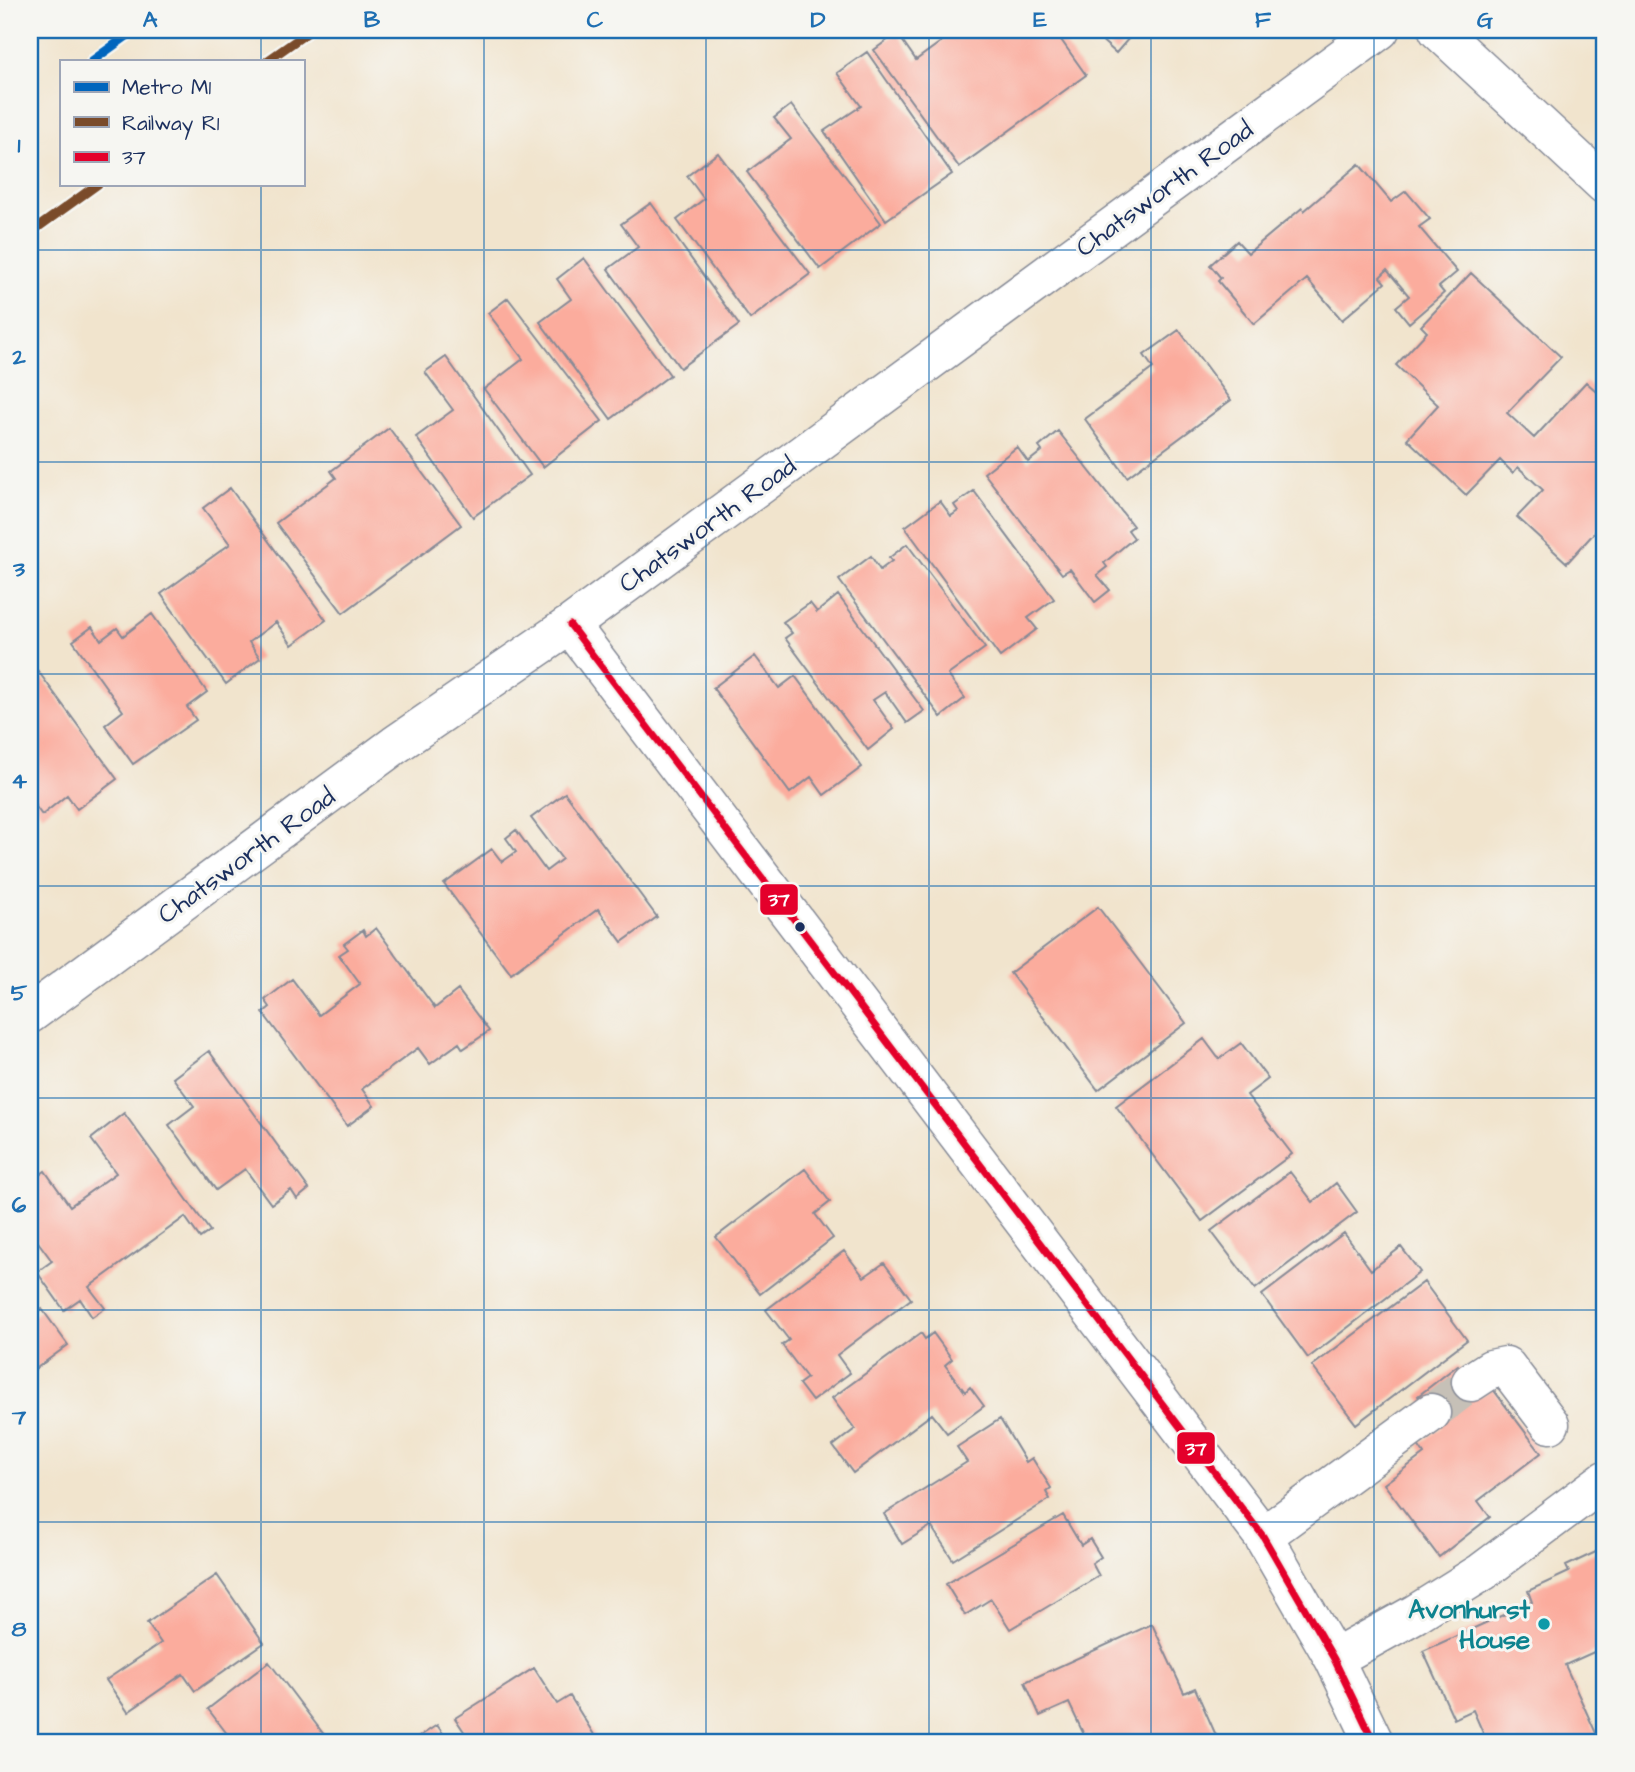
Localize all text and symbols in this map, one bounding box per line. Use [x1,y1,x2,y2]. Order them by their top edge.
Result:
text: A [143,4,158,36]
text: B [364,4,381,36]
text: C [587,4,604,36]
text: D [811,4,826,36]
text: E [1033,4,1047,36]
text: F [1255,4,1272,36]
text: G [1477,4,1493,36]
legend [60,60,304,186]
text: Metro M1 [122,73,211,102]
text: Railway R1 [122,109,220,140]
street label: Chatsworth Road [1068,112,1261,266]
text: 1 [18,129,21,161]
text: 37 [122,143,146,172]
text: 2 [11,341,26,373]
street label: Chatsworth Road [611,448,804,602]
text: 3 [12,553,25,585]
text: 4 [11,765,27,797]
street label: Chatsworth Road [150,779,343,933]
line badge: 37 [759,883,799,916]
text: 37 [767,887,790,914]
unlabelled marker [793,920,807,934]
text: 5 [11,977,28,1009]
text: 6 [12,1189,27,1221]
text: 7 [11,1401,27,1433]
line badge: 37 [1176,1431,1216,1465]
text: 37 [1184,1436,1207,1463]
place label: Avonhurst House [1408,1592,1530,1658]
text: 8 [12,1613,27,1645]
marker: Avonhurst House [1536,1616,1552,1632]

